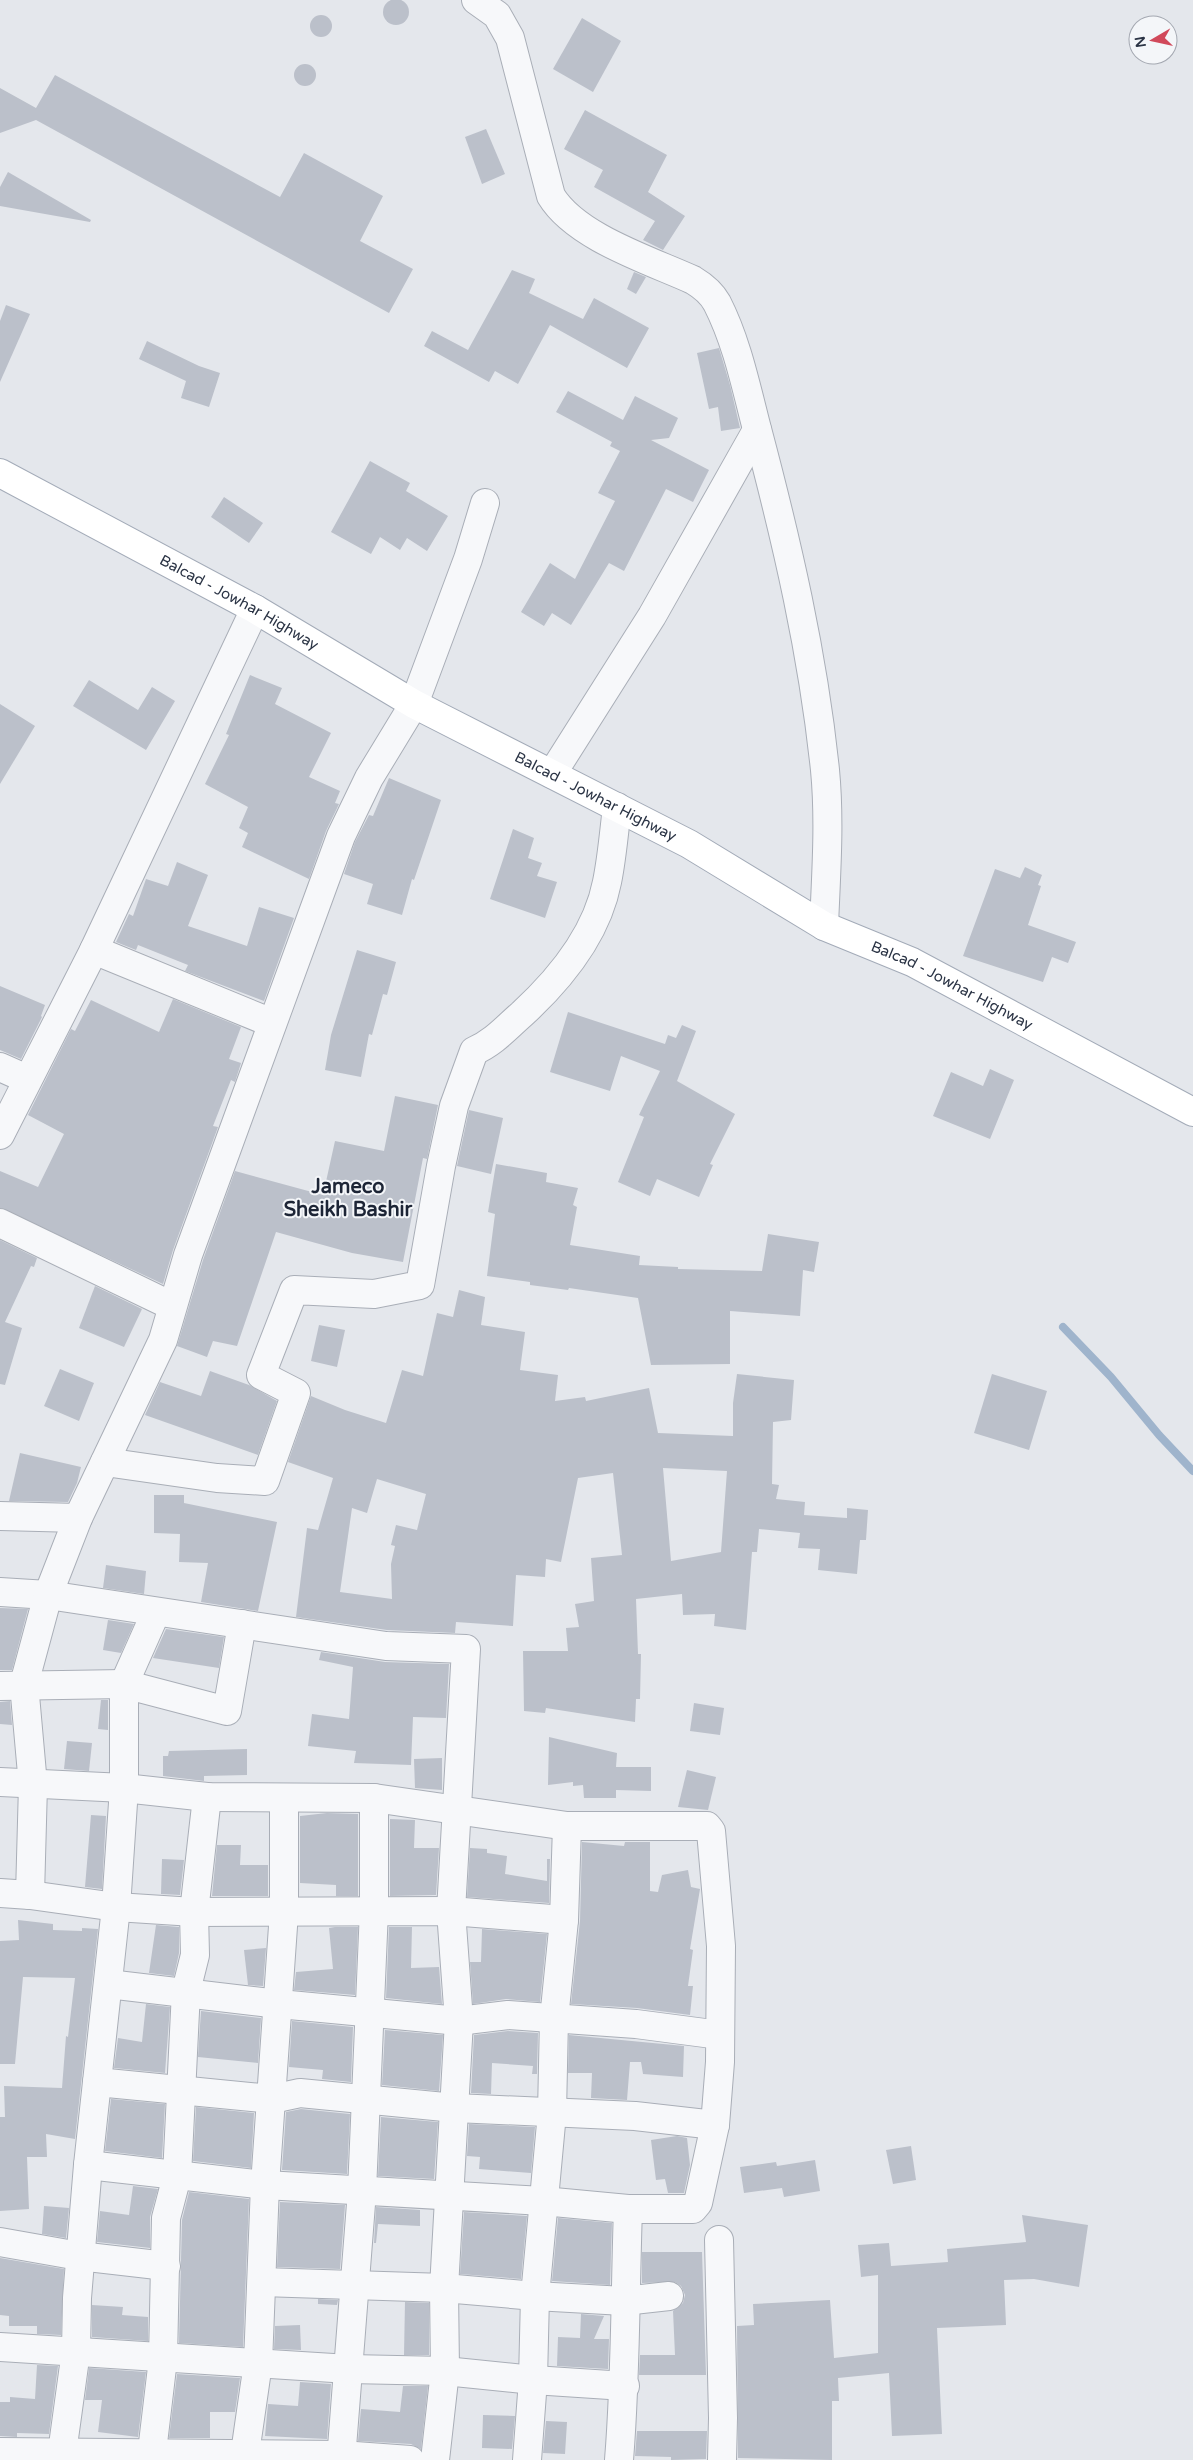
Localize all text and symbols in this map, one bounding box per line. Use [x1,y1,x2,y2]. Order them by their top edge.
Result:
north arrow [1128,15,1178,65]
text: N [1131,35,1150,49]
street label: Balcad - Jowhar Highway [157,551,322,654]
street label: Balcad - Jowhar Highway [512,748,680,845]
street label: Balcad - Jowhar Highway [868,937,1036,1034]
district label: Jameco Sheikh Bashir [284,1175,413,1222]

